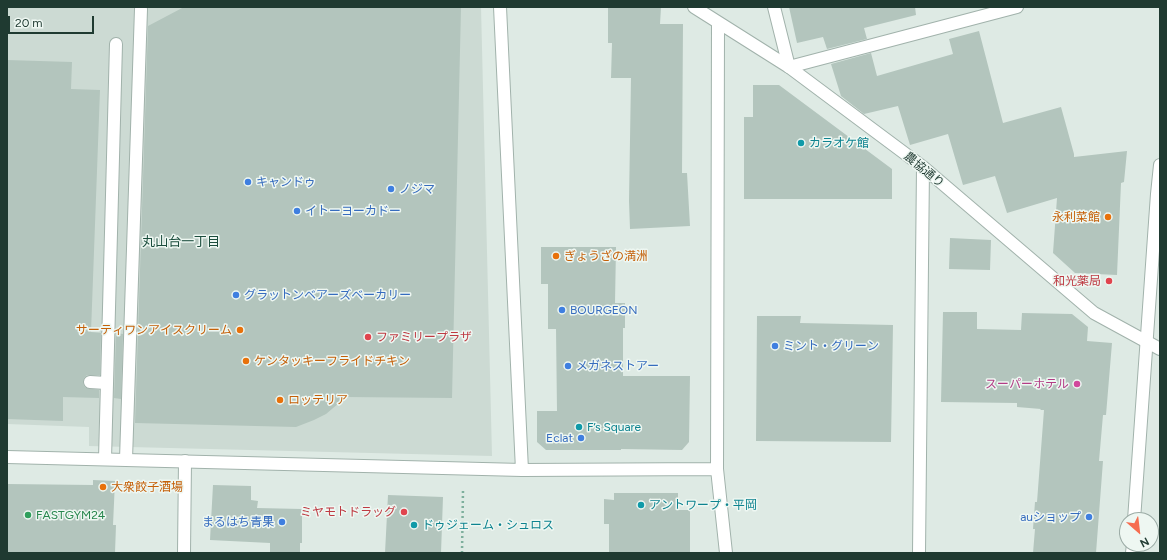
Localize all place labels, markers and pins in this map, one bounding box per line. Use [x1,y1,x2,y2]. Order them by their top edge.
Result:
place label: カラオケ館 [809,136,869,150]
marker: カラオケ館 [796,138,806,148]
place label: キャンドゥ [256,175,316,189]
marker: キャンドゥ [243,177,253,187]
place label: ノジマ [399,182,435,196]
marker: ノジマ [386,184,396,194]
place label: イトーヨーカドー [305,204,401,218]
marker: イトーヨーカドー [292,206,302,216]
place label: 永利菜館 [1052,210,1100,224]
marker: 永利菜館 [1103,212,1113,222]
place label: ぎょうざの満洲 [564,249,648,263]
marker: ぎょうざの満洲 [551,251,561,261]
place label: 和光薬局 [1053,274,1101,288]
marker: 和光薬局 [1104,276,1114,286]
place label: グラットンベアーズベーカリー [244,288,411,302]
marker: グラットンベアーズベーカリー [231,290,241,300]
place label: BOURGEON [570,303,637,317]
marker: BOURGEON [557,305,567,315]
place label: サーティワンアイスクリーム [76,323,232,337]
marker: サーティワンアイスクリーム [235,325,245,335]
place label: ファミリープラザ [376,330,472,344]
marker: ファミリープラザ [363,332,373,342]
place label: ミント・グリーン [783,339,879,353]
marker: ミント・グリーン [770,341,780,351]
place label: ケンタッキーフライドチキン [254,354,410,368]
marker: ケンタッキーフライドチキン [241,356,251,366]
place label: メガネストアー [576,359,659,373]
marker: メガネストアー [563,361,573,371]
place label: スーパーホテル [985,377,1069,391]
marker: スーパーホテル [1072,379,1082,389]
place label: ロッテリア [288,393,348,407]
marker: ロッテリア [275,395,285,405]
place label: F’s Square [587,420,641,434]
marker: F’s Square [574,422,584,432]
place label: Eclat [546,431,573,445]
marker: Eclat [576,433,586,443]
place label: 大衆餃子酒場 [111,480,183,494]
marker: 大衆餃子酒場 [98,482,108,492]
place label: アントワープ・平岡 [649,498,757,512]
marker: アントワープ・平岡 [636,500,646,510]
place label: ミヤモトドラッグ [300,505,396,519]
marker: ミヤモトドラッグ [399,507,409,517]
place label: FASTGYM24 [36,508,105,522]
marker: FASTGYM24 [23,510,33,520]
place label: auショップ [1020,510,1081,524]
marker: auショップ [1084,512,1094,522]
place label: まるはち青果 [202,515,274,529]
marker: まるはち青果 [277,517,287,527]
place label: ドゥジェーム・シュロス [422,518,554,532]
marker: ドゥジェーム・シュロス [409,520,419,530]

